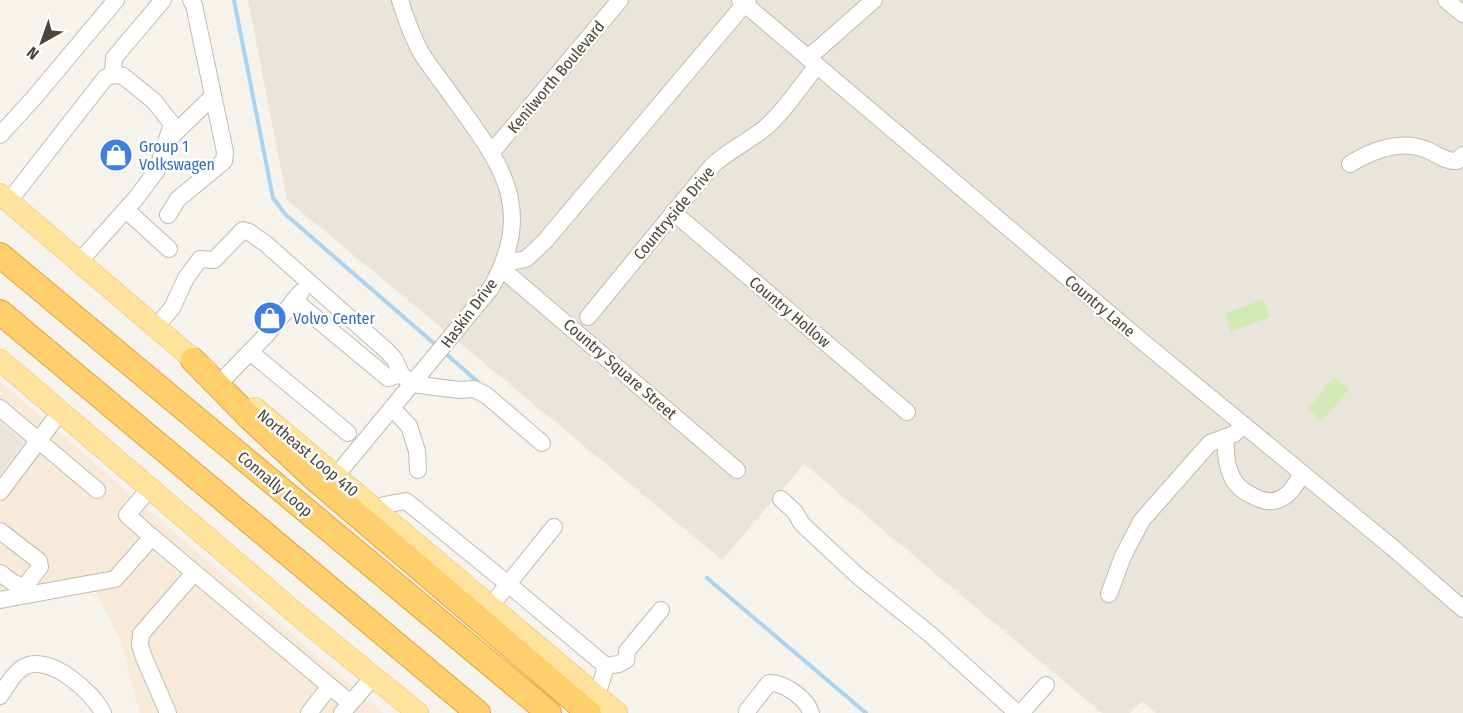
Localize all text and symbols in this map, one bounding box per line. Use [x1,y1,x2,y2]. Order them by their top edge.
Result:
north arrow [12,12,72,72]
street label: Kenilworth Boulevard [503,17,609,137]
text: N [23,43,42,63]
shop icon: Group 1 Volkswagen [98,137,134,173]
place label: Group 1 Volkswagen [139,137,215,174]
street label: Countryside Drive [629,162,719,263]
street label: Country Lane [1061,271,1139,341]
street label: Country Hollow [746,273,835,352]
street label: Haskin Drive [437,275,501,351]
shop icon: Volvo Center [252,300,288,336]
place label: Volvo Center [293,309,375,328]
street label: Country Square Street [560,315,681,424]
street label: Northeast Loop 410 [254,405,362,501]
street label: Connally Loop [234,447,316,521]

